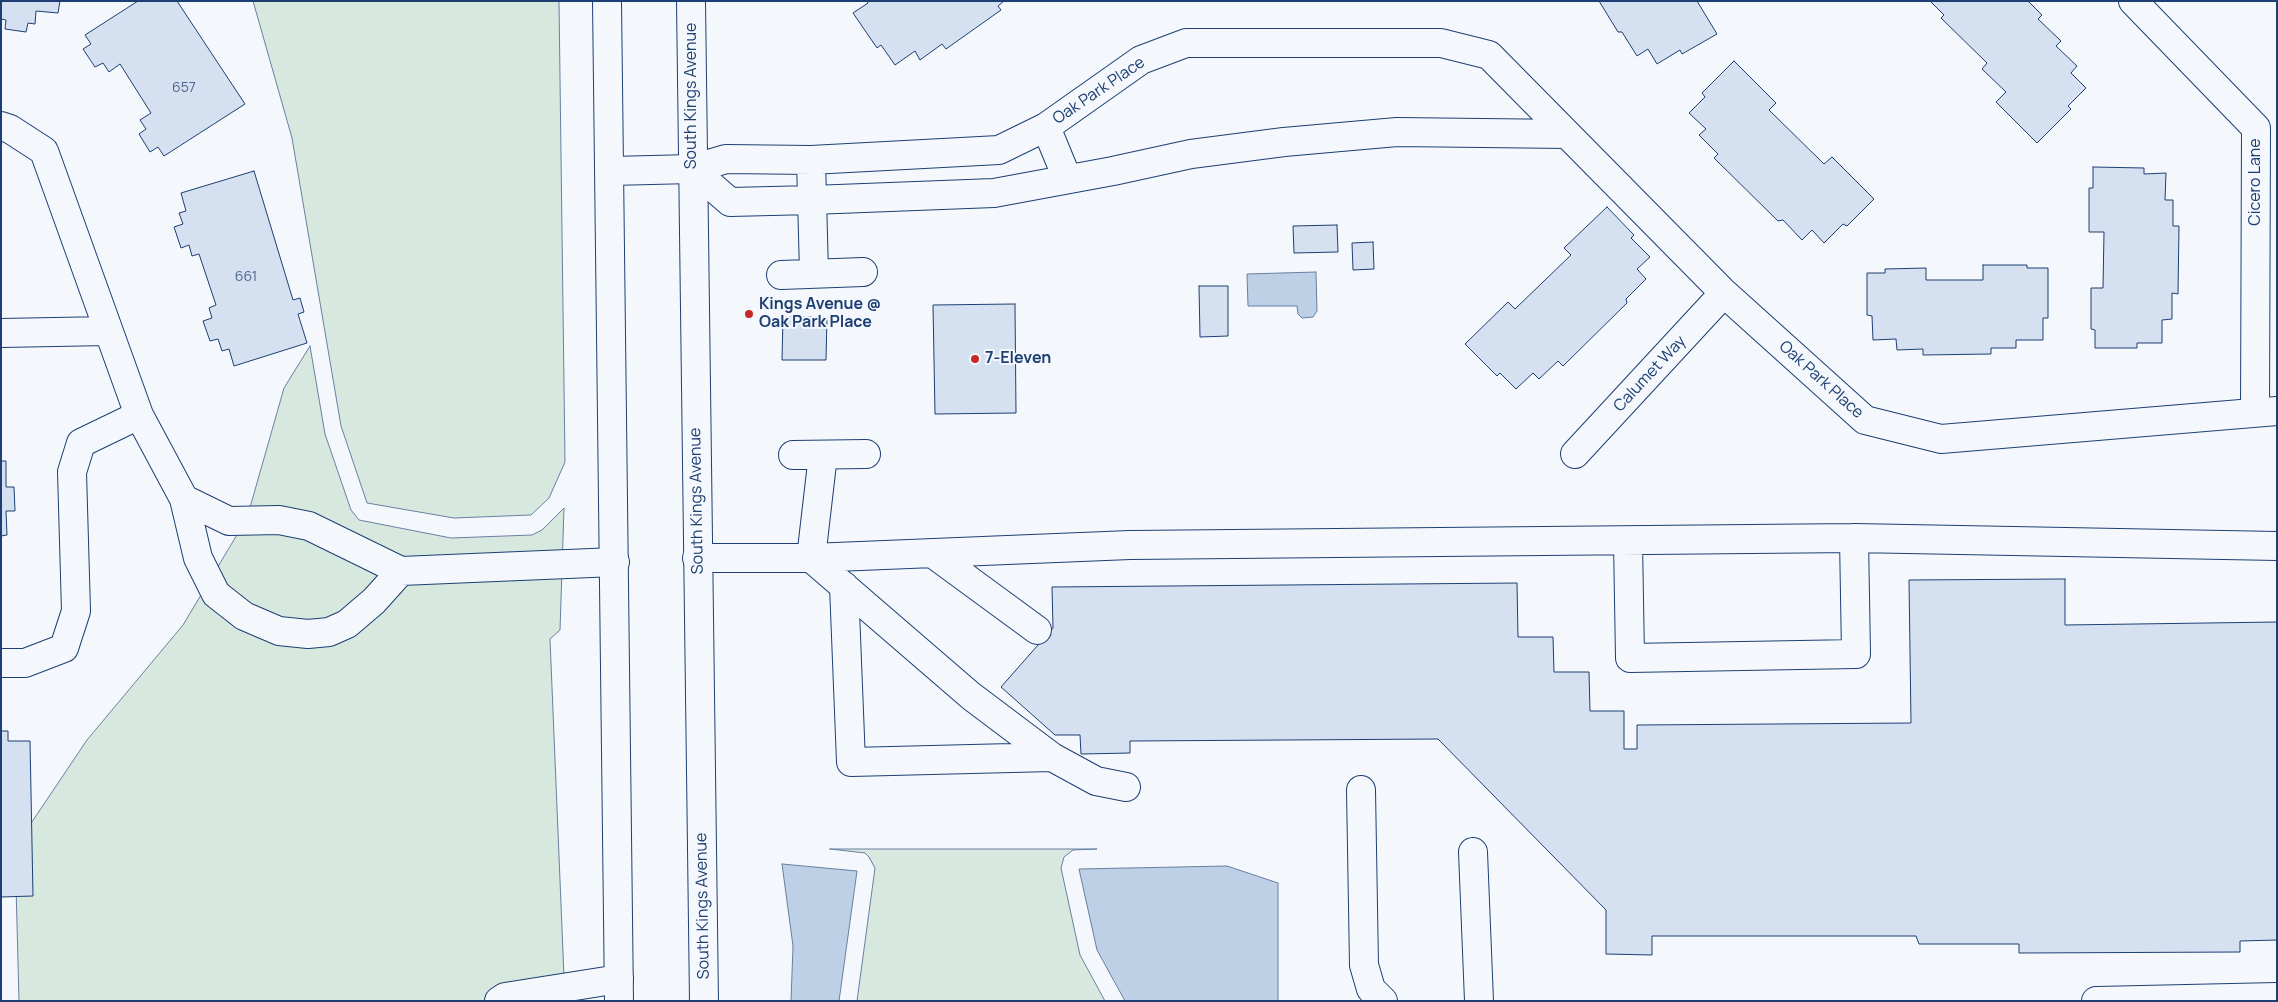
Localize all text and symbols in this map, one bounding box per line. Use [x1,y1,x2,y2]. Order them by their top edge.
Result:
street label: South Kings Avenue [682,23,702,169]
street label: Oak Park Place [1049,53,1149,129]
house number: 657 [172,80,196,96]
street label: Cicero Lane [2246,138,2266,226]
house number: 661 [235,269,257,285]
place label: Kings Avenue @ Oak Park Place [759,295,881,333]
marker: Kings Avenue @ Oak Park Place [743,308,755,320]
street label: Calumet Way [1610,332,1690,416]
street label: Oak Park Place [1775,337,1867,423]
place label: 7-Eleven [985,349,1051,369]
marker: 7-Eleven [969,353,981,365]
street label: South Kings Avenue [686,428,708,574]
street label: South Kings Avenue [692,833,714,979]

